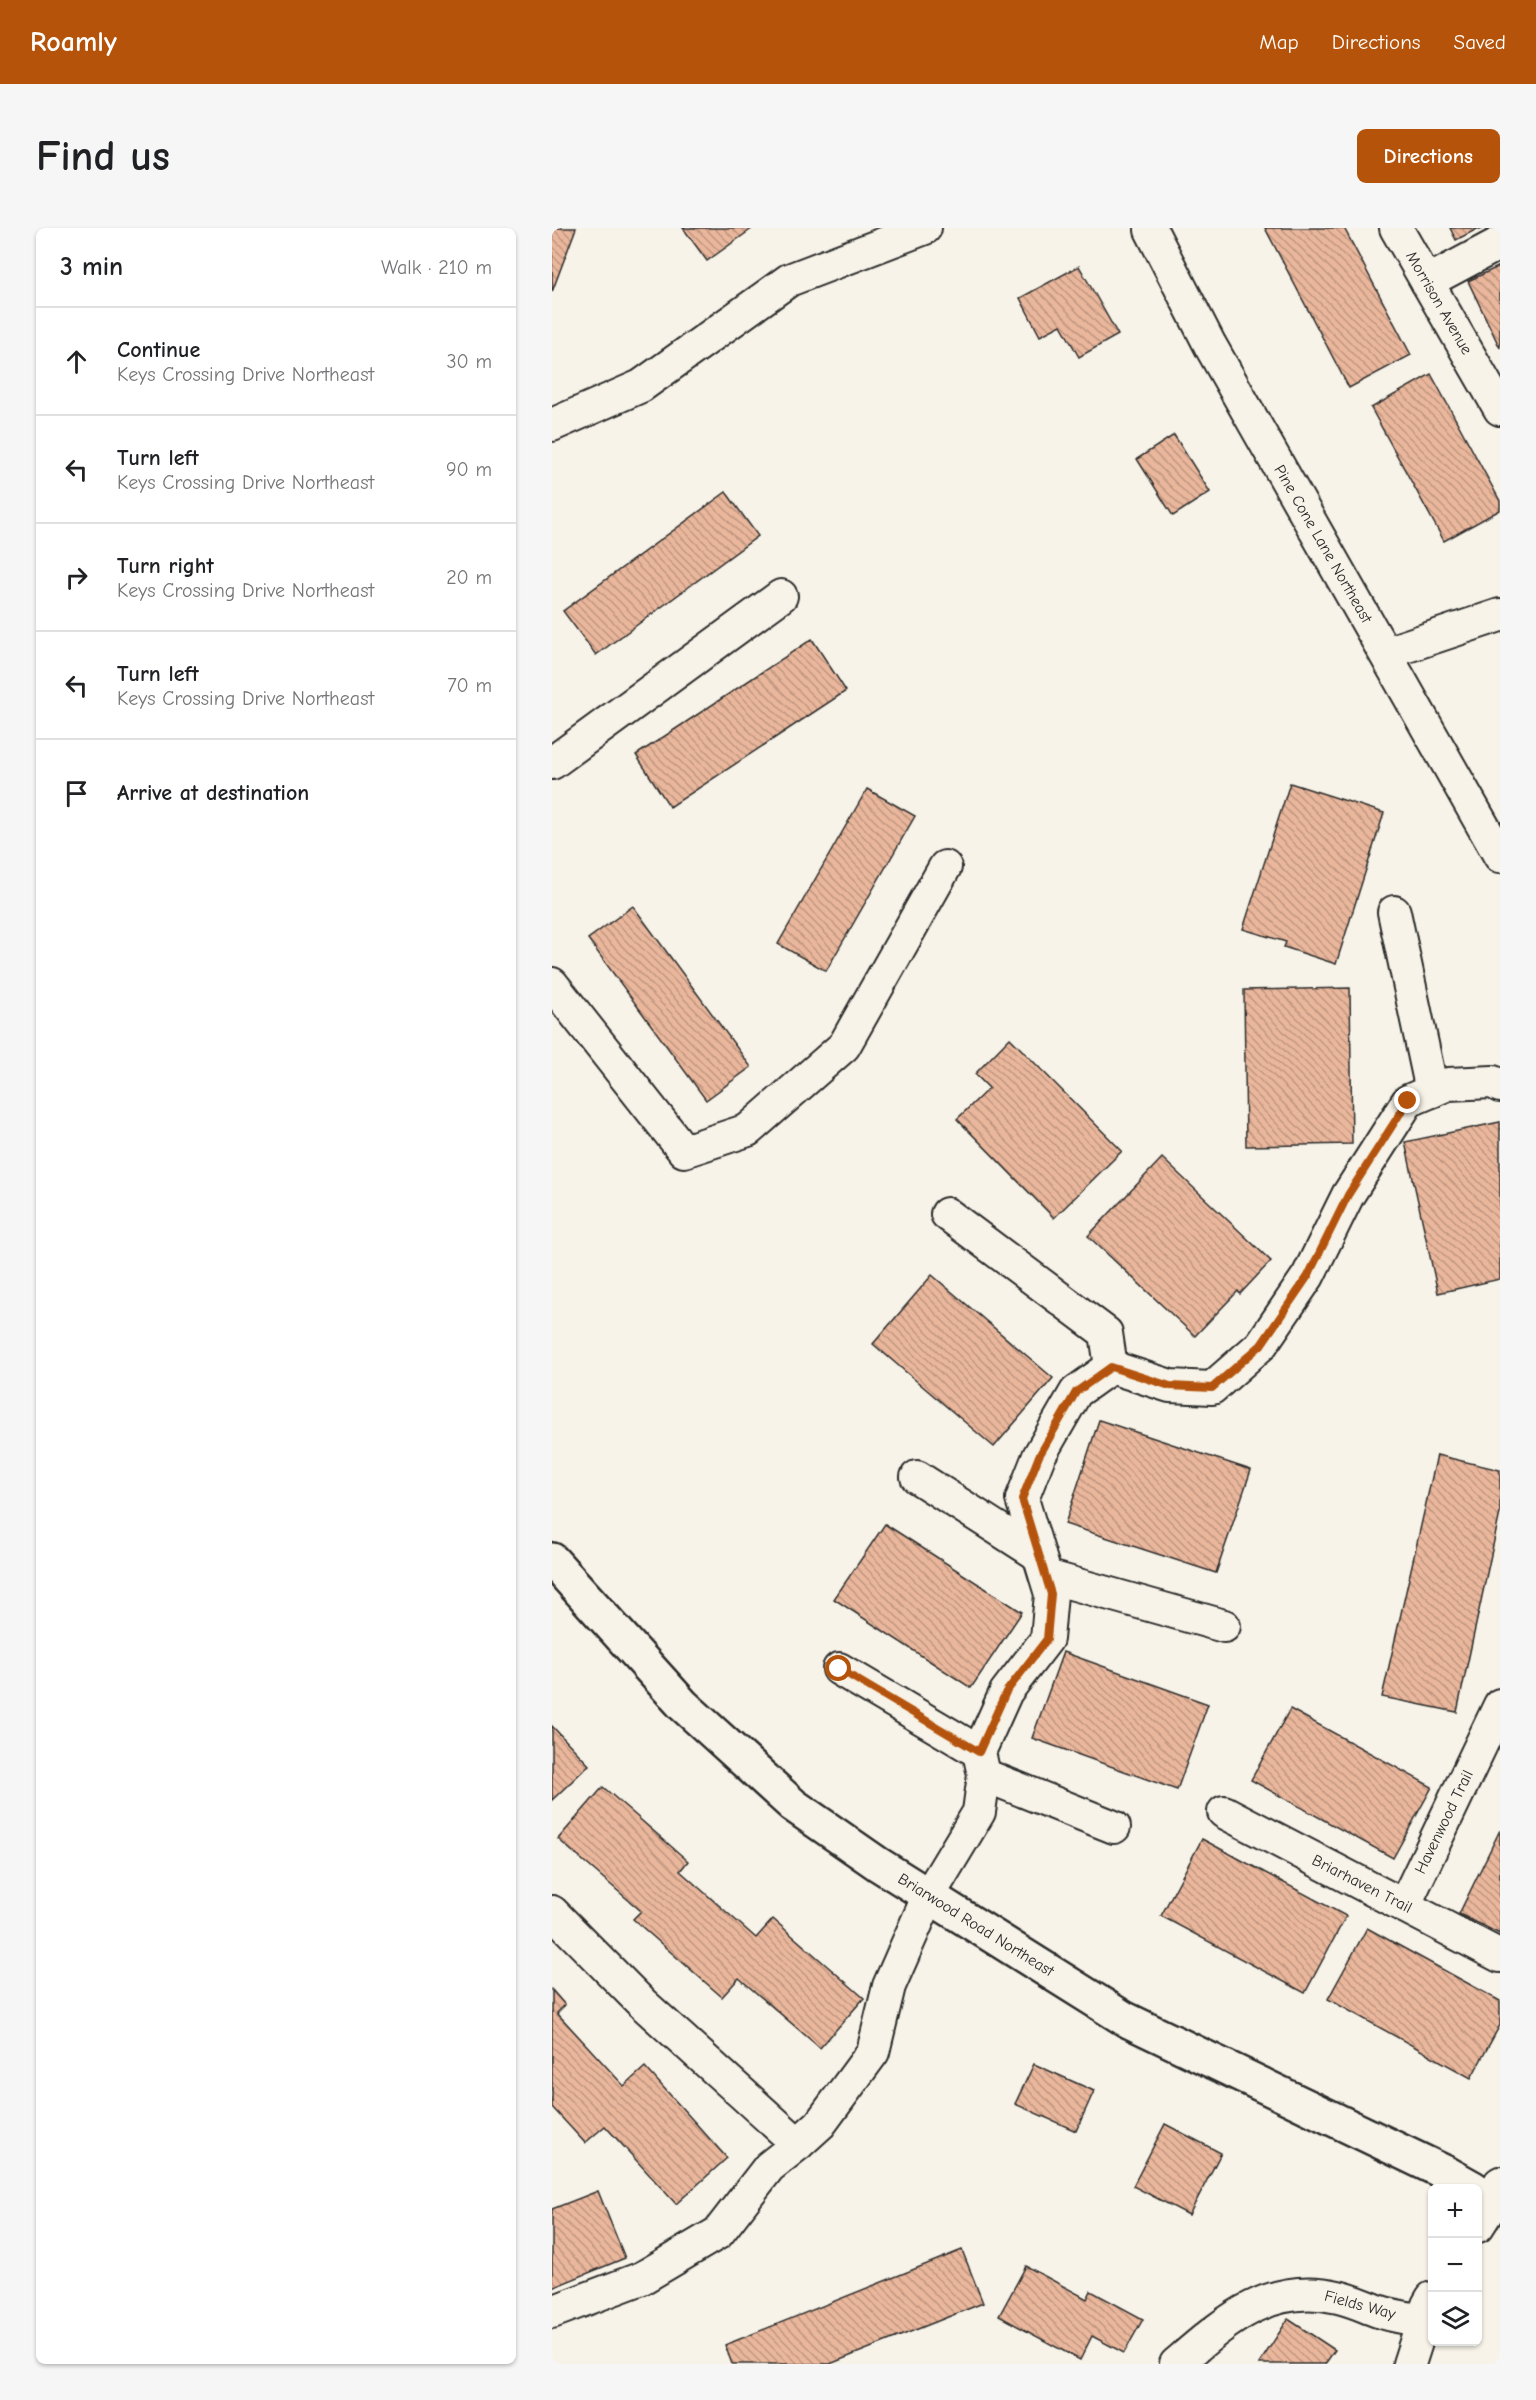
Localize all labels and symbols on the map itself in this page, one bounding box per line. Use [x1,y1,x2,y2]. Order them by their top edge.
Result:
street label: Morrison Avenue [1402,248,1476,358]
street label: Pine Cone Lane Northeast [1270,462,1376,627]
route end [1394,1087,1420,1113]
route start [825,1655,851,1681]
street label: Havenwood Trail [1411,1767,1477,1877]
street label: Briarhaven Trail [1309,1851,1415,1917]
street label: Briarwood Road Northeast [895,1870,1058,1981]
street label: Fields Way [1322,2287,1398,2323]

